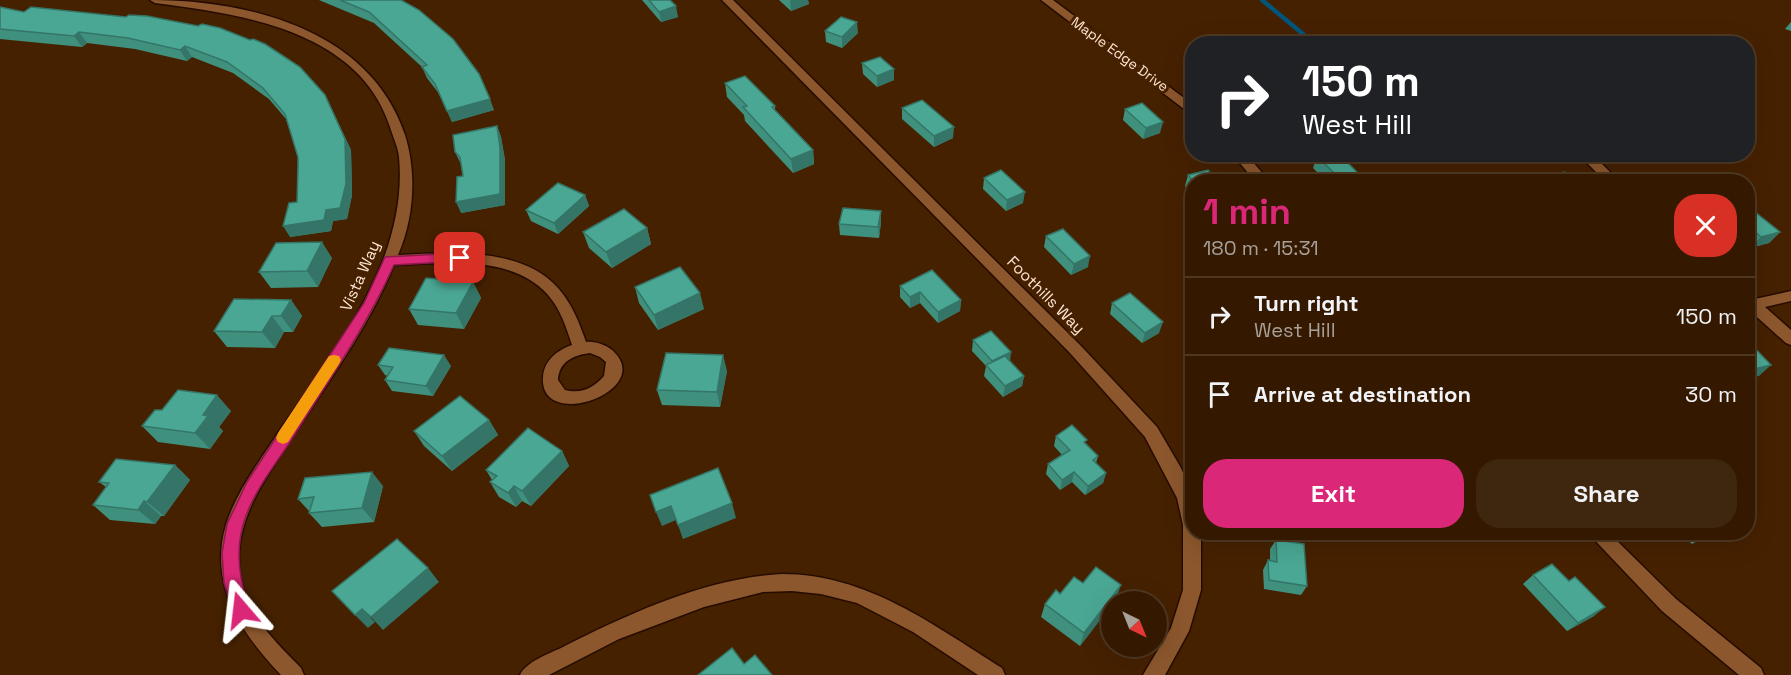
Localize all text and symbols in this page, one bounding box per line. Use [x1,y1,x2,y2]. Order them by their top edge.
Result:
street label: Maple Edge Drive [1068,13,1172,95]
text: 150 m [1302,55,1420,108]
icon: right [1203,60,1281,138]
text: West Hill [1302,107,1412,142]
text: 1 min [1203,189,1291,235]
button: close [1674,194,1737,257]
pin [434,232,485,283]
text: 180 m · 15:31 [1203,235,1319,261]
street label: Vista Way [335,237,385,315]
icon: arrive [443,241,476,274]
street label: Foothills Way [1003,252,1089,338]
text: Turn right [1254,289,1359,317]
icon: right [1203,300,1236,333]
text: 150 m [1676,302,1737,330]
text: West Hill [1254,317,1336,343]
icon: arrive [1203,378,1236,411]
text: Arrive at destination [1254,380,1471,408]
text: 30 m [1685,380,1737,408]
button: Exit [1203,459,1464,528]
button: Share [1476,459,1737,528]
position arrow [209,578,273,642]
north arrow [1101,591,1167,657]
map controls [1101,591,1167,657]

